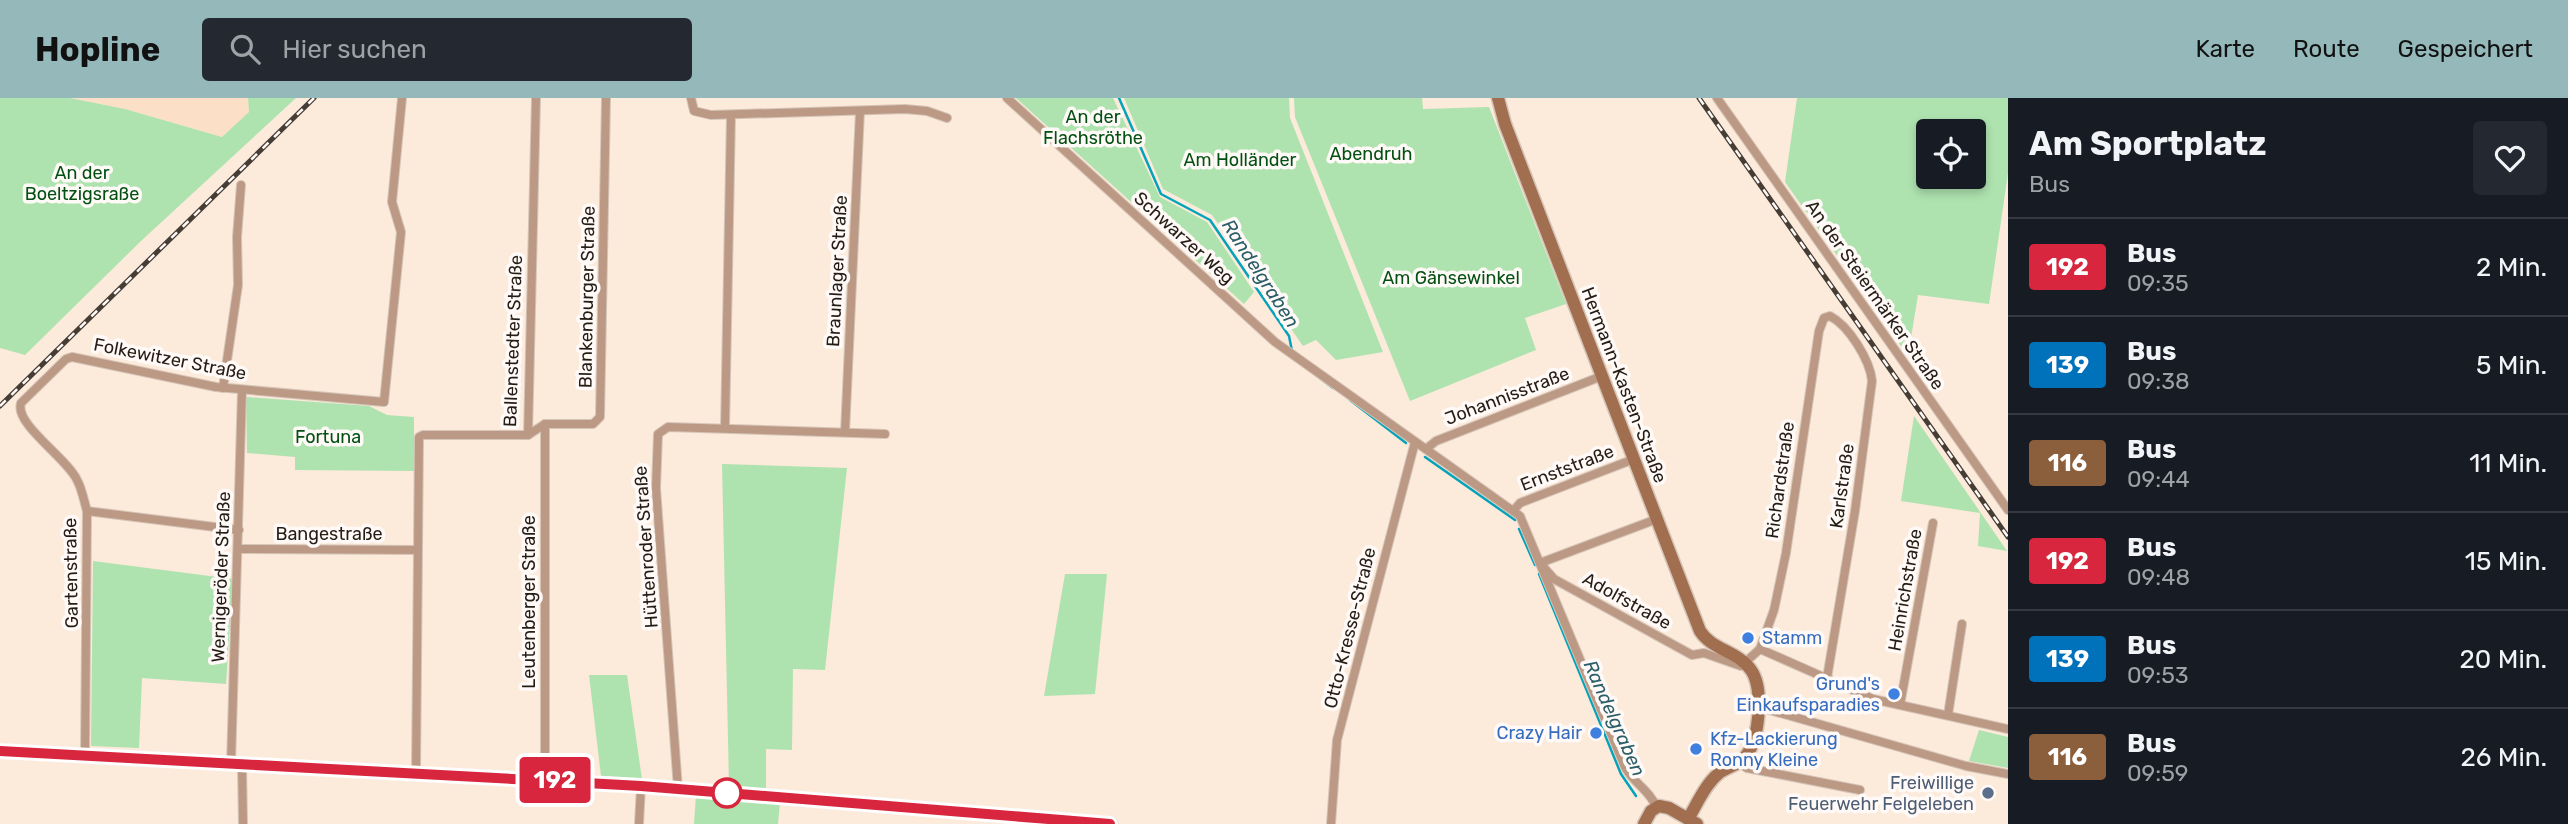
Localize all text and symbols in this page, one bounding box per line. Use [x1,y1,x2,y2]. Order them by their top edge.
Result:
search box [202,18,692,81]
text: Hopline [35,30,160,69]
icon: search [226,30,264,68]
text: Hier suchen [282,34,427,65]
text: Karte [2196,35,2255,63]
text: Route [2293,35,2360,63]
text: Gespeichert [2398,35,2533,63]
park label: An der Flachsröthe [1043,106,1143,149]
map controls [1916,119,1986,189]
button: locate [1916,119,1986,189]
button: heart [2473,121,2547,195]
text: Am Sportplatz [2029,124,2266,163]
park label: Abendruh [1329,143,1413,165]
park label: Am Holländer [1184,149,1297,171]
park label: An der Boeltzigsraße [25,162,139,205]
text: Bus [2029,170,2070,198]
street label: Schwarzer Weg [1129,187,1239,289]
street label: Braunlager Straße [822,195,852,347]
street label: An der Steiermärker Straße [1801,196,1949,394]
street label: Blankenburger Straße [574,206,600,388]
water label: Randelgraben [1217,215,1304,332]
text: Bus [2127,238,2176,269]
text: 2 Min. [2476,252,2547,283]
text: 192 [2046,253,2089,281]
street label: Ballenstedter Straße [499,255,527,427]
park label: Am Gänsewinkel [1382,267,1520,289]
text: 09:35 [2127,269,2189,297]
street label: Hermann-Kasten-Straße [1576,284,1672,486]
street label: Folkewitzer Straße [92,333,248,385]
text: Bus [2127,336,2176,367]
text: 5 Min. [2476,350,2547,381]
text: 139 [2046,351,2089,379]
street label: Johannisstraße [1442,362,1572,430]
text: 09:38 [2127,367,2190,395]
street label: Richardstraße [1761,420,1799,540]
park label: Fortuna [295,426,361,448]
text: Bus [2127,434,2176,465]
street label: Ernststraße [1517,440,1617,496]
street label: Karlstraße [1825,442,1859,530]
text: 11 Min. [2469,448,2547,479]
text: 116 [2048,449,2087,477]
street label: Hüttenroder Straße [629,465,663,629]
text: 09:44 [2127,465,2190,493]
street label: Wernigeröder Straße [207,491,235,663]
street label: Leutenberger Straße [518,515,540,689]
street label: Gartenstraße [59,518,83,628]
street label: Bangestraße [275,523,383,545]
street label: Heinrichstraße [1883,527,1927,653]
text: Bus [2127,532,2176,563]
street label: Otto-Kresse-Straße [1319,545,1381,711]
text: 15 Min. [2465,546,2547,577]
text: 192 [2046,547,2089,575]
text: 09:48 [2127,563,2190,591]
street label: Adolfstraße [1579,568,1675,634]
place label: Stamm [1762,627,1822,649]
marker: Stamm [1740,630,1756,646]
text: Bus [2127,630,2176,661]
text: 20 Min. [2460,644,2547,675]
text: 139 [2046,645,2089,673]
water label: Randelgraben [1579,657,1650,780]
text: 09:53 [2127,661,2189,689]
place label: Grund's Einkaufsparadies [1736,673,1880,716]
marker: Grund's Einkaufsparadies [1886,686,1902,702]
place label: Crazy Hair [1496,722,1582,744]
marker: Crazy Hair [1588,725,1604,741]
place label: Kfz-Lackierung Ronny Kleine [1710,728,1838,771]
text: Bus [2127,728,2176,759]
marker: Kfz-Lackierung Ronny Kleine [1688,741,1704,757]
text: 26 Min. [2460,742,2547,773]
text: 116 [2048,743,2087,771]
line badge: 192 [515,757,595,803]
text: 09:59 [2127,759,2188,787]
text: 192 [534,766,576,794]
place label: Freiwillige Feuerwehr Felgeleben [1788,772,1974,815]
unlabelled marker [712,778,742,808]
marker: Freiwillige Feuerwehr Felgeleben [1980,785,1996,801]

